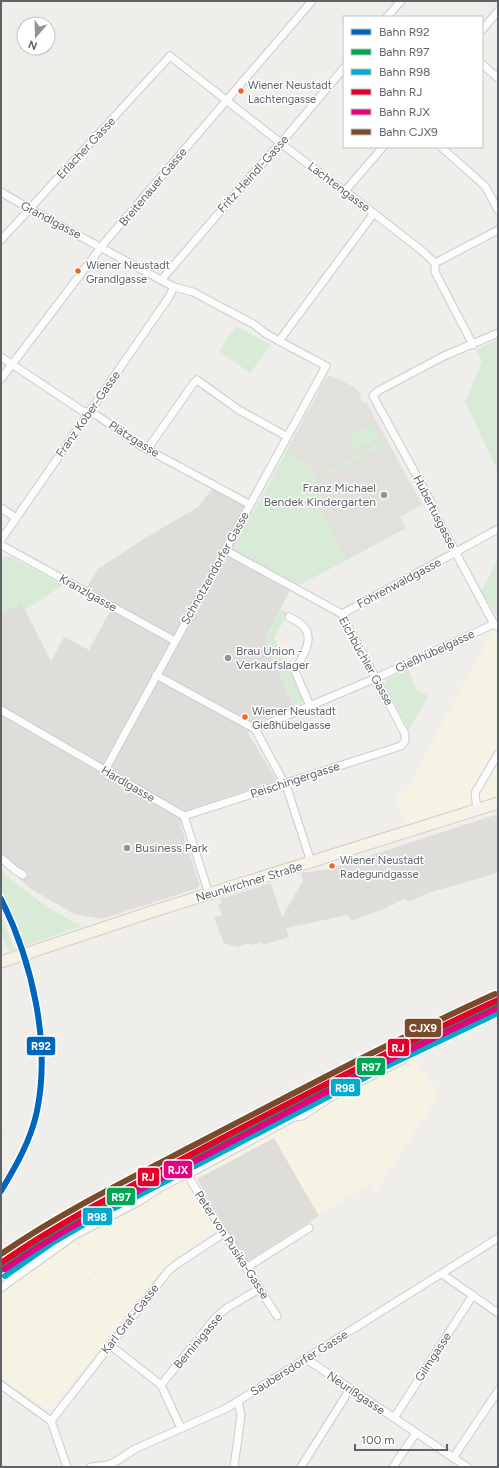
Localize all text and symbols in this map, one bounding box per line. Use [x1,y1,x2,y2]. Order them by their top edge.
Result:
north arrow [16,16,56,56]
legend [343,16,483,148]
text: Bahn R92 [379,25,430,39]
text: N [27,37,39,52]
text: Bahn R97 [379,45,430,59]
text: Bahn R98 [379,65,430,79]
place label: Wiener Neustadt Lachtengasse [248,79,332,106]
text: Bahn RJ [379,85,423,99]
marker: Wiener Neustadt Lachtengasse [236,86,246,96]
text: Bahn RJX [379,105,431,119]
street label: Erlacher Gasse [54,114,119,182]
text: Bahn CJX9 [379,125,438,139]
street label: Fritz Heindl-Gasse [215,132,292,216]
street label: Breitenauer Gasse [116,145,190,229]
street label: Lachtengasse [305,159,373,215]
street label: Grandlgasse [18,198,84,242]
place label: Wiener Neustadt Grandlgasse [86,259,170,286]
marker: Wiener Neustadt Grandlgasse [73,266,83,276]
street label: Franz Kober-Gasse [53,368,123,460]
street label: Plätzgasse [106,418,162,460]
street label: Hubertusgasse [410,473,460,552]
place label: Franz Michael Bendek Kindergarten [264,481,376,509]
marker: Franz Michael Bendek Kindergarten [379,490,389,500]
street label: Schnotzendorfer Gasse [178,509,252,627]
street label: Föhrenwaldgasse [355,555,444,611]
street label: Kranzlgasse [57,571,120,615]
street label: Eichbüchler Gasse [336,614,396,708]
street label: Gießhübelgasse [393,626,477,675]
place label: Brau Union - Verkaufslager [236,644,309,672]
marker: Brau Union - Verkaufslager [223,653,233,663]
place label: Wiener Neustadt Gießhübelgasse [252,705,336,732]
marker: Wiener Neustadt Gießhübelgasse [240,712,250,722]
street label: Peischingergasse [249,759,342,801]
street label: Hardlgasse [99,763,158,805]
place label: Business Park [135,841,208,855]
marker: Business Park [122,843,132,853]
place label: Wiener Neustadt Radegundgasse [340,854,424,881]
street label: Neunkirchner Straße [194,859,304,905]
marker: Wiener Neustadt Radegundgasse [327,861,337,871]
line badge: CJX9 [404,1018,442,1038]
text: CJX9 [409,1022,437,1035]
line badge: R92 [26,1036,56,1056]
line badge: RJ [387,1038,410,1057]
text: R92 [31,1040,51,1053]
text: RJ [391,1042,405,1055]
line badge: R97 [356,1057,386,1076]
text: R97 [361,1061,381,1074]
line badge: R98 [330,1078,361,1097]
text: R98 [335,1082,355,1095]
line badge: RJX [163,1160,193,1179]
text: RJX [168,1164,189,1177]
line badge: RJ [137,1167,160,1187]
text: RJ [141,1171,155,1184]
line badge: R97 [106,1187,136,1206]
street label: Peter von Pusika-Gasse [192,1188,272,1302]
text: R97 [111,1191,131,1204]
line badge: R98 [82,1207,113,1226]
text: R98 [87,1211,107,1224]
street label: Karl Graf-Gasse [98,1281,162,1357]
street label: Berninigasse [171,1310,225,1371]
street label: Saubersdorfer Gasse [248,1327,351,1399]
street label: Gilmgasse [412,1329,454,1384]
street label: Neurißgasse [324,1368,388,1418]
scale bar [355,1426,447,1452]
text: 100 m [361,1433,395,1447]

